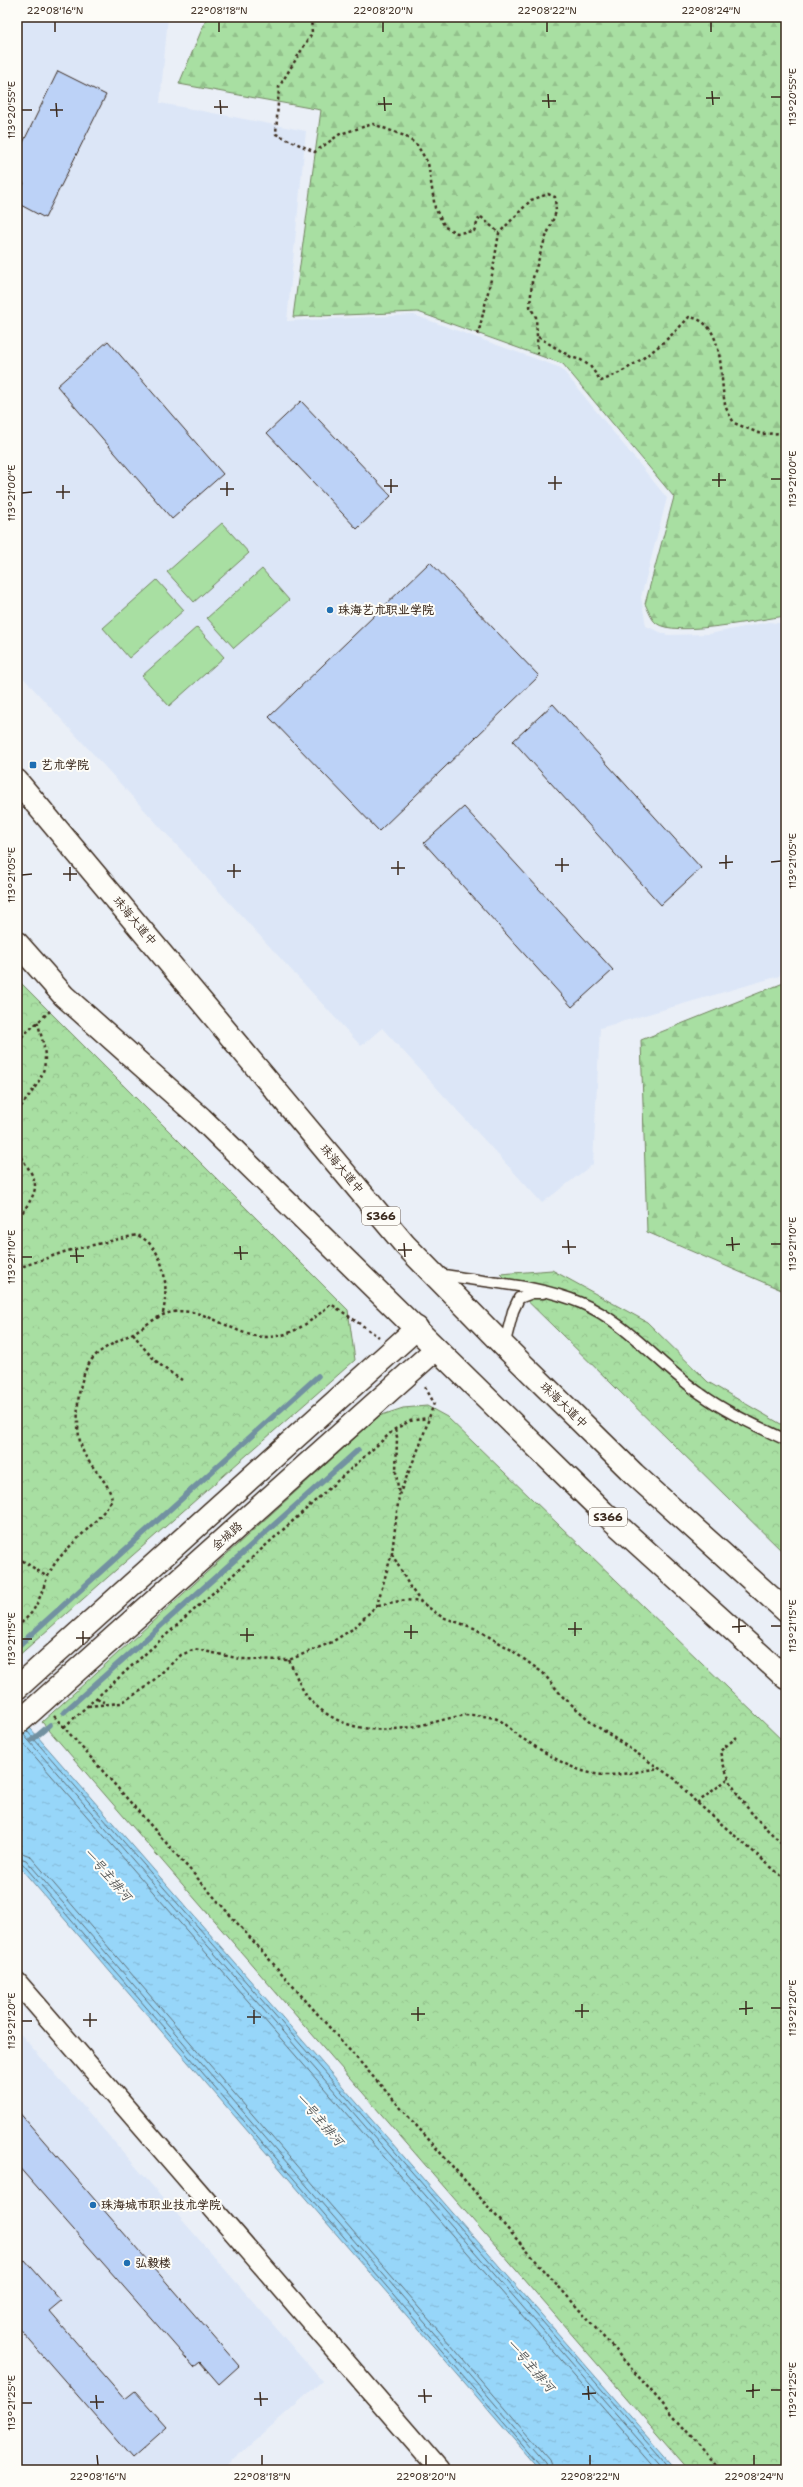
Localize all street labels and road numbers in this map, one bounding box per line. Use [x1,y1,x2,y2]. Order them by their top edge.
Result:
street label: 珠海大道中 [110,893,160,949]
street label: 珠海大道中 [317,1141,367,1197]
road number: S366 [362,1207,400,1225]
street label: 珠海大道中 [537,1378,591,1432]
road number: S366 [589,1508,627,1526]
street label: 金城路 [208,1518,246,1554]

